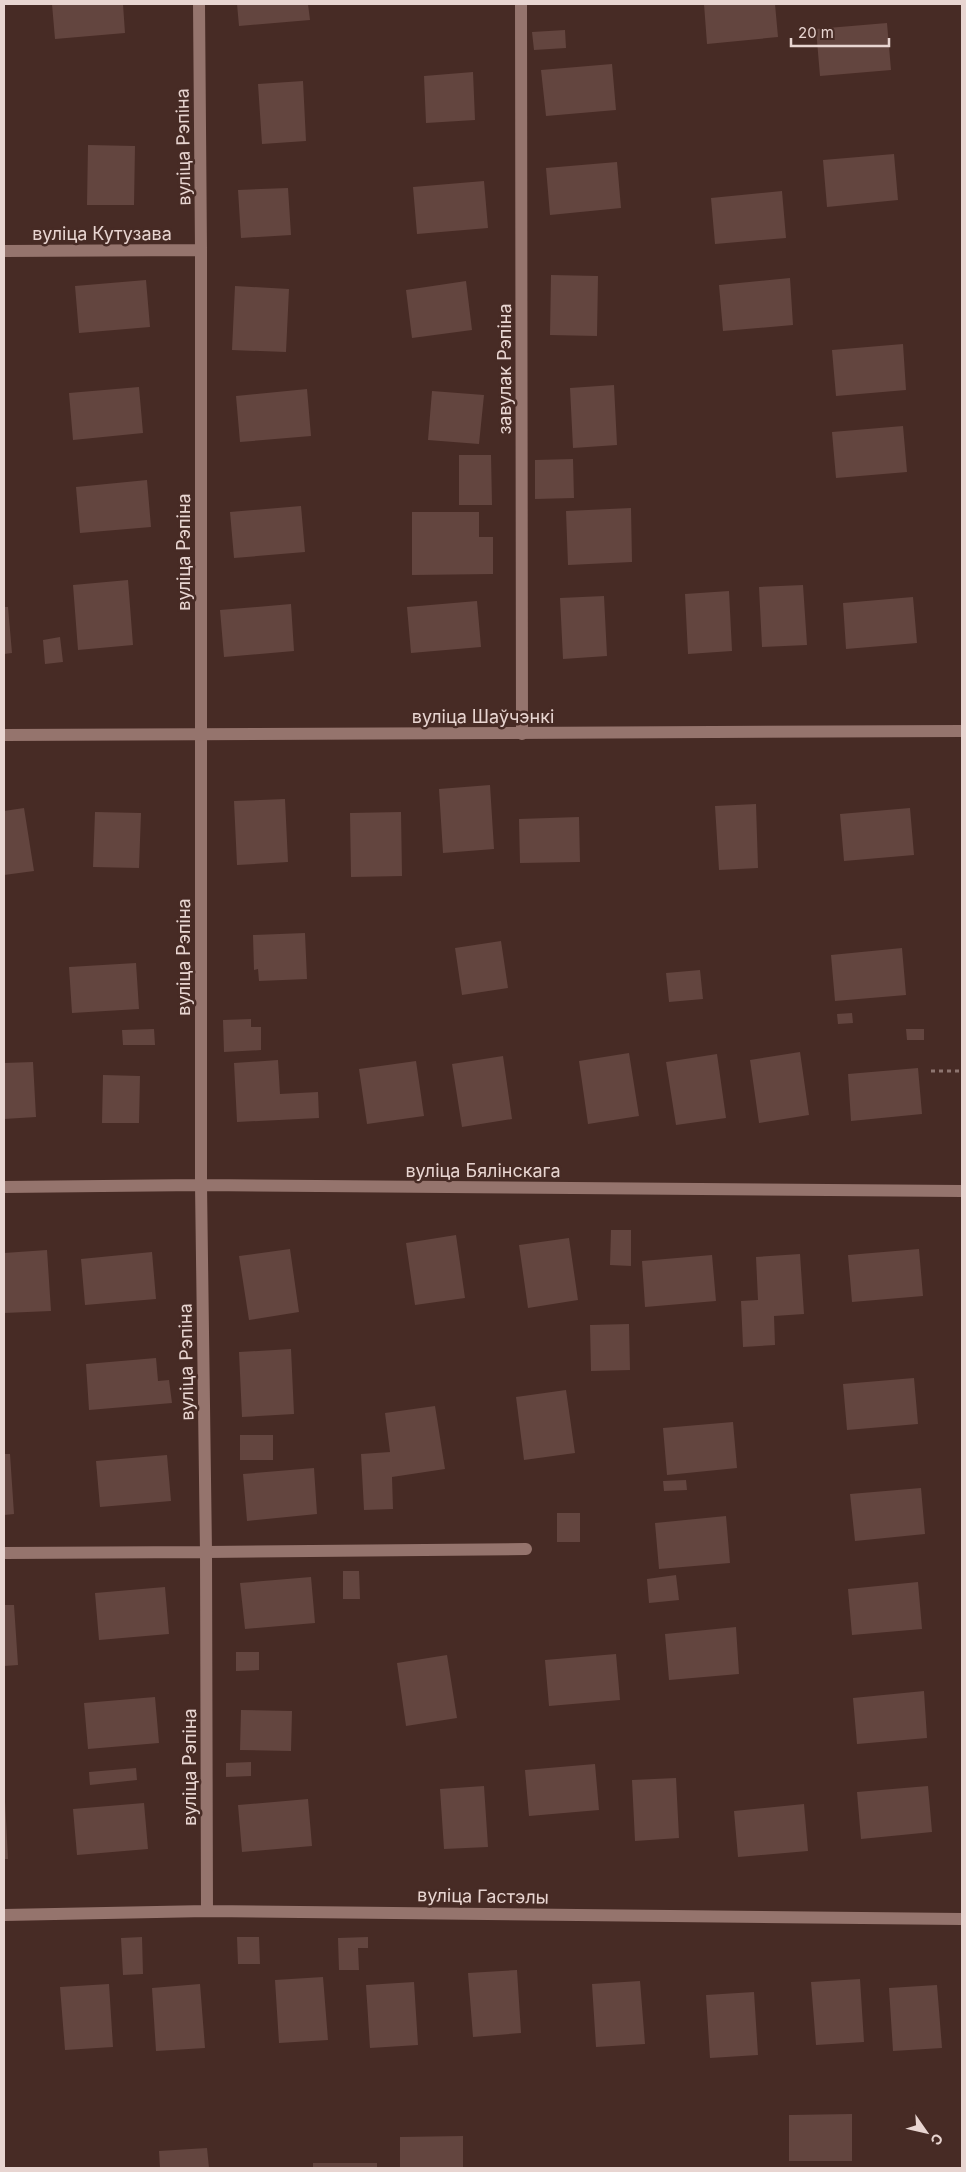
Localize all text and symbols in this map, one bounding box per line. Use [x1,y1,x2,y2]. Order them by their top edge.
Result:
scale bar [791,15,888,47]
text: 20 m [798,23,834,42]
street label: вуліца Рэпіна [171,88,195,206]
street label: вуліца Кутузава [32,223,172,244]
street label: завулак Рэпіна [494,303,515,435]
street label: вуліца Рэпіна [173,493,194,611]
street label: вуліца Шаўчэнкі [412,706,554,727]
street label: вуліца Рэпіна [173,898,194,1016]
street label: вуліца Бялінскага [405,1160,561,1181]
street label: вуліца Рэпіна [174,1303,198,1421]
street label: вуліца Рэпіна [179,1708,200,1826]
street label: вуліца Гастэлы [417,1884,549,1908]
north arrow [901,2107,951,2157]
text: С [927,2131,947,2149]

